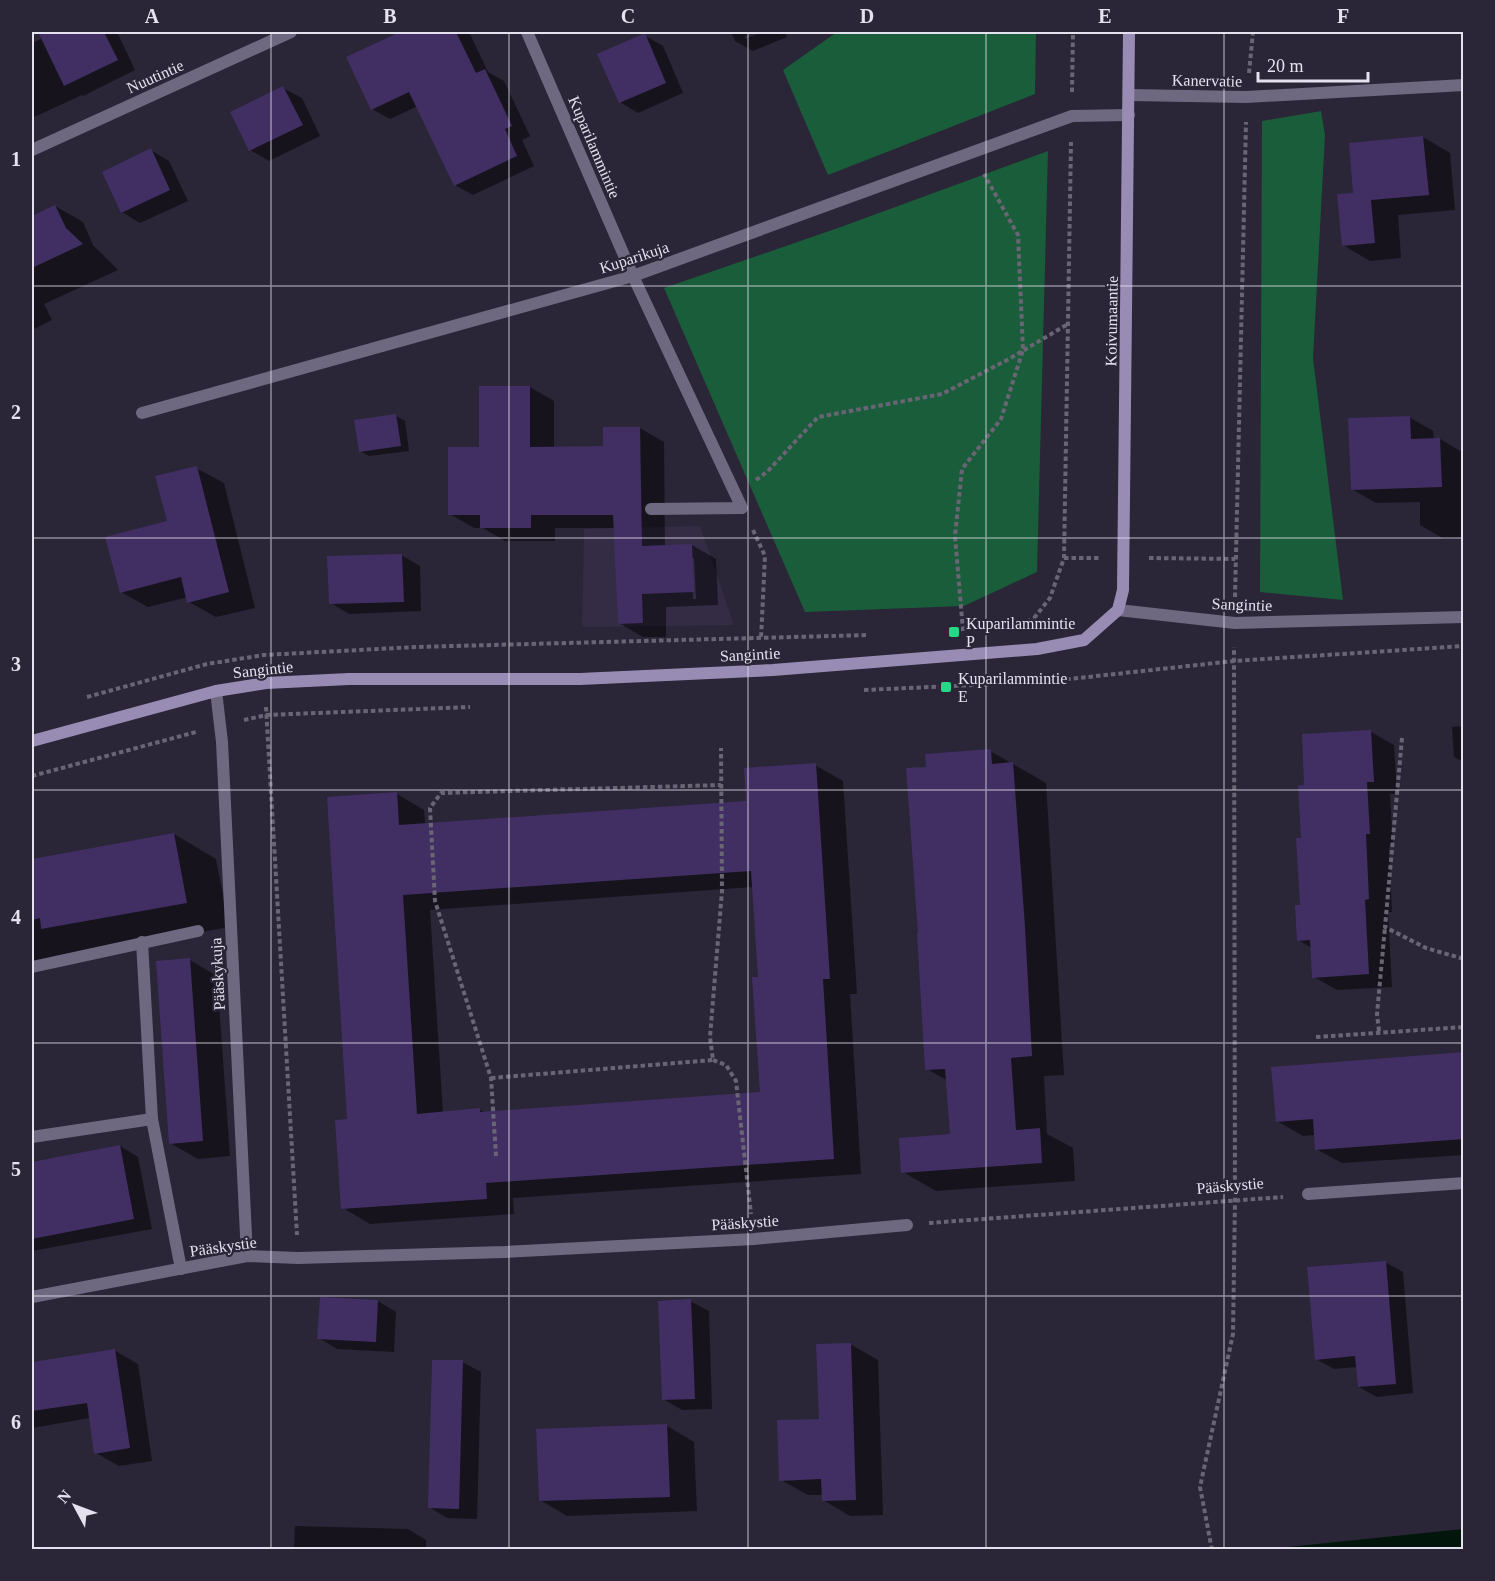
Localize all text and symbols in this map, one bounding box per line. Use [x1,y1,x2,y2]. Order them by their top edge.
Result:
text: A [145,5,160,27]
text: B [383,5,397,27]
text: C [621,5,635,27]
text: D [860,5,874,27]
text: E [1098,5,1112,27]
text: F [1337,5,1349,27]
scale bar [1258,45,1368,83]
street label: Nuutintie [124,56,186,97]
text: 20 m [1267,56,1304,76]
street label: Kanervatie [1172,71,1242,90]
street label: Kuparilammintie [564,94,624,201]
text: 1 [11,148,21,170]
street label: Kuparikuja [597,238,671,278]
street label: Koivumaantie [1102,276,1121,366]
text: 2 [11,401,21,423]
street label: Sangintie [1211,595,1272,615]
place label: Kuparilammintie P [966,615,1075,650]
marker: Kuparilammintie P [947,625,961,639]
street label: Sangintie [719,644,781,666]
text: 3 [11,653,21,675]
street label: Sangintie [232,658,294,682]
place label: Kuparilammintie E [958,670,1067,705]
marker: Kuparilammintie E [939,680,953,694]
text: 4 [11,906,21,928]
street label: Pääskykuja [207,937,229,1011]
text: 5 [11,1158,21,1180]
street label: Pääskystie [1196,1174,1265,1198]
street label: Pääskystie [711,1212,779,1234]
street label: Pääskystie [188,1233,258,1261]
text: 6 [11,1411,21,1433]
north arrow [45,1476,105,1536]
text: N [54,1486,75,1506]

